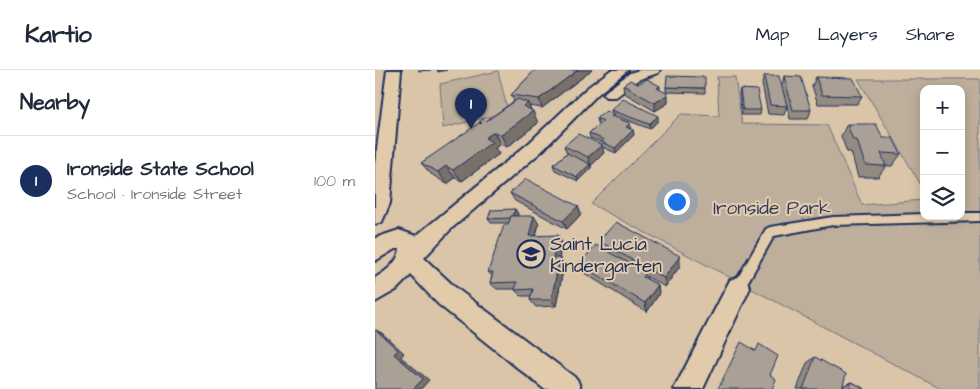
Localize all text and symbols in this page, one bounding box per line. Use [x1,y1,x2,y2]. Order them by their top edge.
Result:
text: Kartio [25,18,92,52]
text: Map [755,22,789,47]
text: Layers [817,22,878,47]
text: Share [906,22,955,47]
map controls [920,85,965,220]
button: + [920,85,965,130]
text: Nearby [20,88,90,117]
pin: 1 [455,88,487,129]
button: − [920,130,965,175]
text: Ironside State School [67,156,254,183]
text: 1 [35,170,37,192]
text: 100 m [314,170,355,192]
button: layers [920,175,965,220]
text: School · Ironside Street [67,183,242,205]
your location [664,189,690,215]
park label: Ironside Park [713,195,831,222]
place label: Saint Lucia Kindergarten [550,231,662,281]
school or university icon: Saint Lucia Kindergarten [516,239,546,269]

